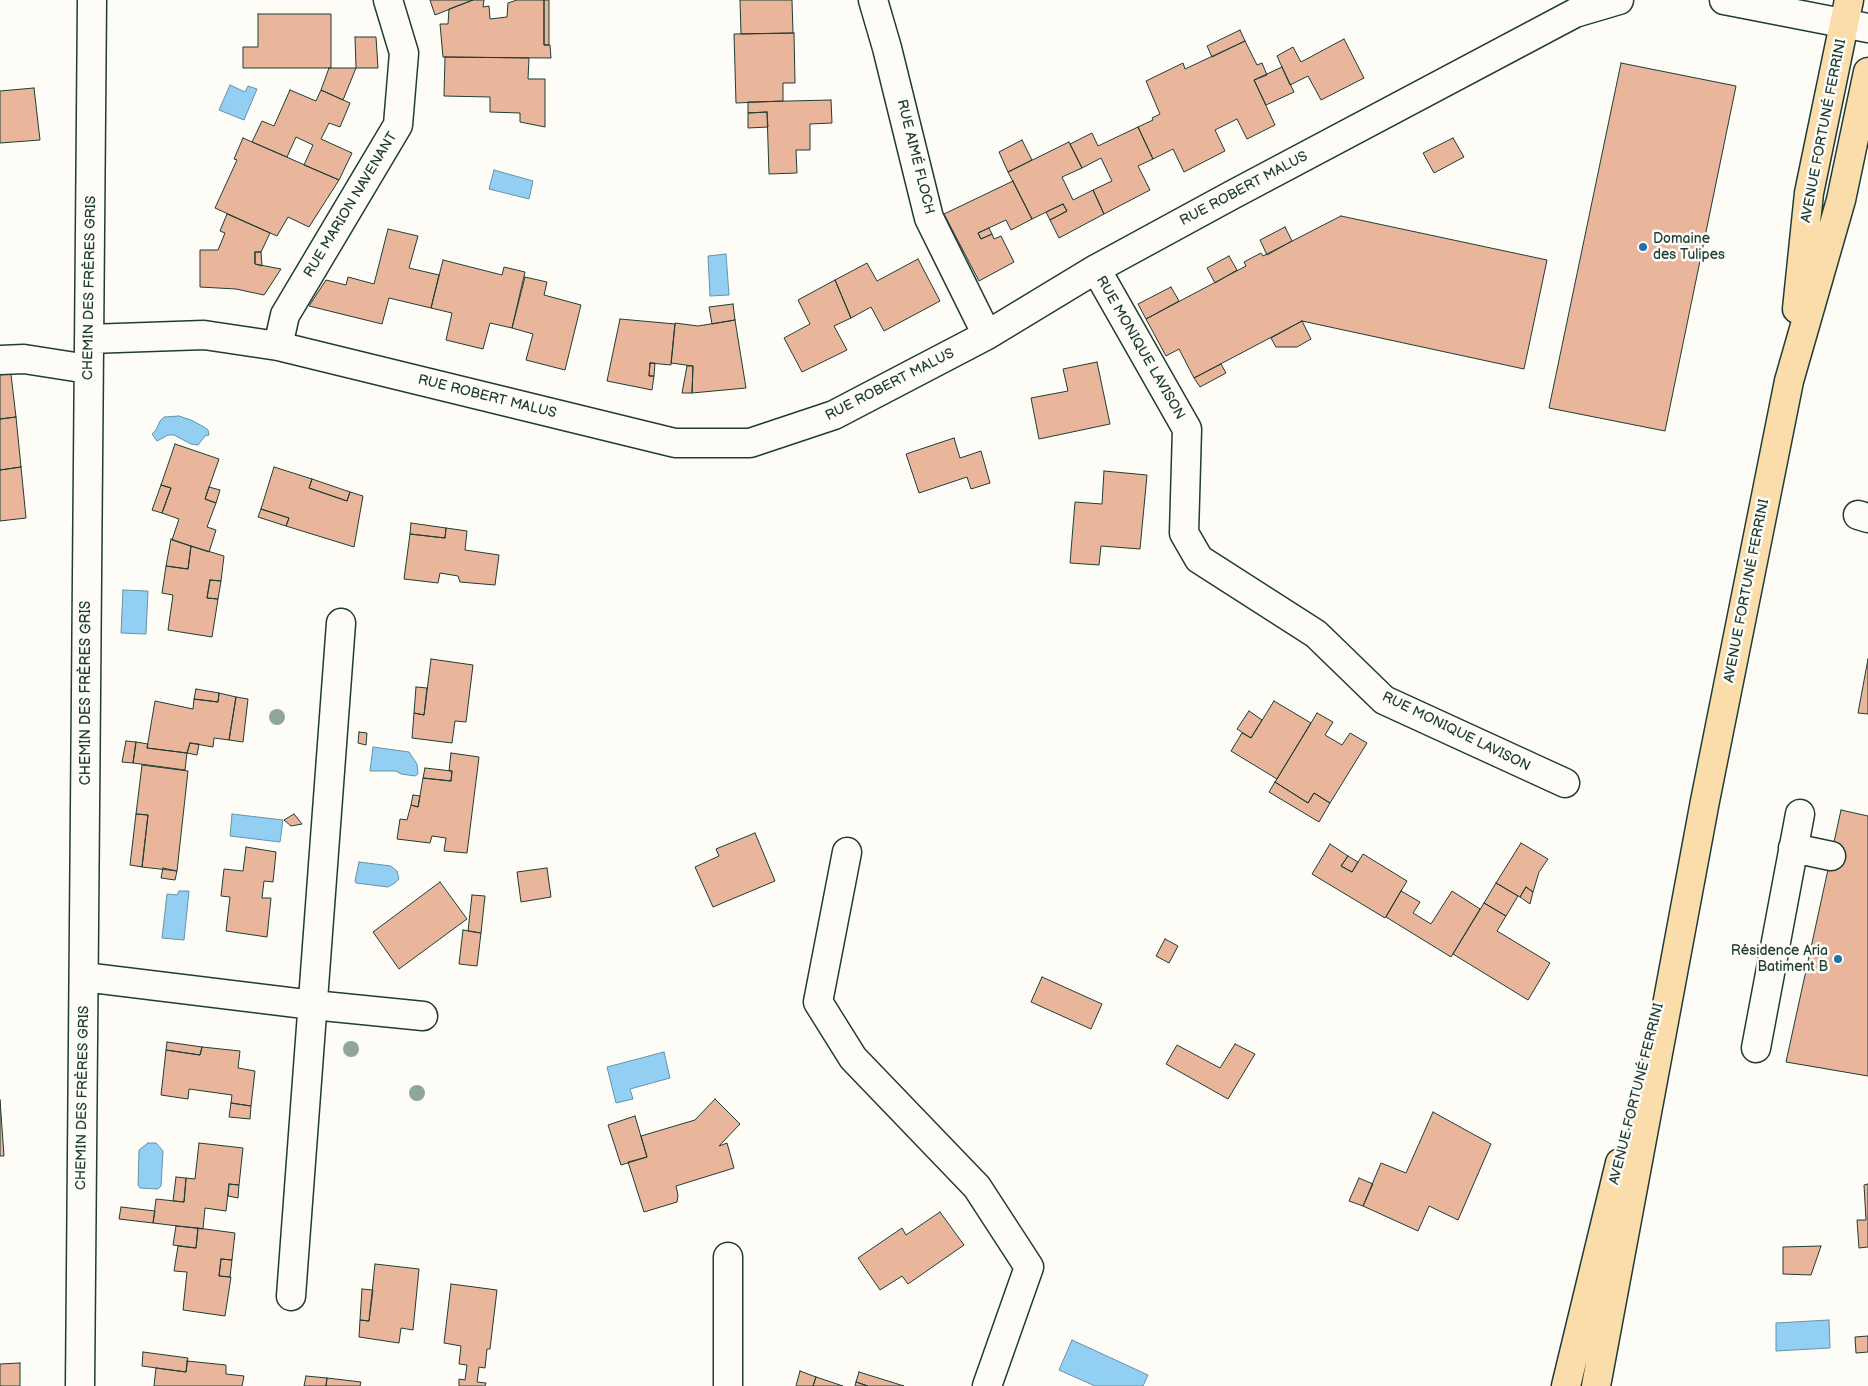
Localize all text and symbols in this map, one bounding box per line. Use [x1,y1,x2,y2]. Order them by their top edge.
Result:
street label: AVENUE FORTUNÉ FERRINI [1798,38,1850,224]
street label: RUE AIMÉ FLOCH [893,98,937,216]
street label: RUE MARION NAVENANT [301,129,401,281]
street label: RUE ROBERT MALUS [1177,148,1311,230]
street label: CHEMIN DES FRÈRES GRIS [80,196,100,380]
place label: Domaine des Tulipes [1653,231,1725,264]
marker: Domaine des Tulipes [1637,241,1649,253]
street label: RUE MONIQUE LAVISON [1092,273,1188,423]
street label: RUE ROBERT MALUS [823,345,957,425]
street label: RUE ROBERT MALUS [416,372,558,422]
street label: AVENUE FORTUNÉ FERRINI [1721,498,1773,684]
street label: CHEMIN DES FRÈRES GRIS [78,601,94,785]
street label: RUE MONIQUE LAVISON [1379,689,1533,775]
place label: Résidence Aria Batiment B [1731,943,1828,976]
marker: Résidence Aria Batiment B [1832,953,1844,965]
street label: AVENUE FORTUNÉ FERRINI [1606,1001,1668,1187]
street label: CHEMIN DES FRÈRES GRIS [73,1006,93,1190]

